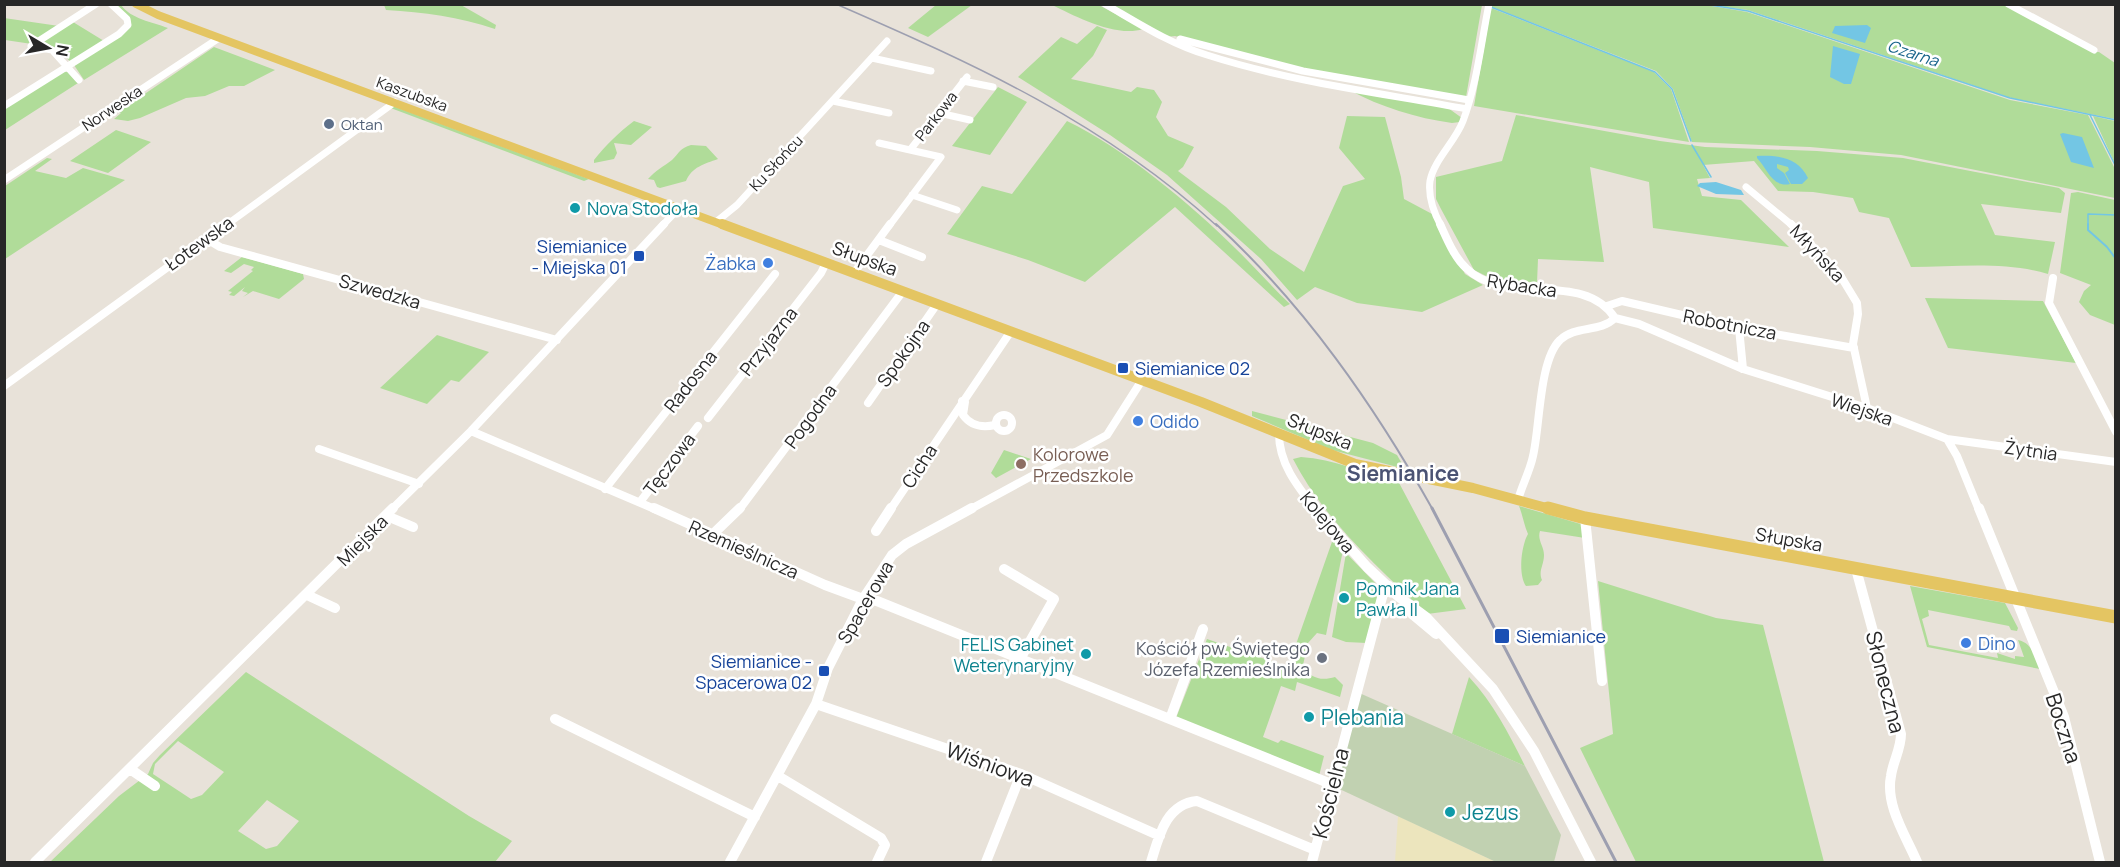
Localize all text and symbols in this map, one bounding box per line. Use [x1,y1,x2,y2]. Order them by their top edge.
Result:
north arrow [18,18,78,78]
water label: Czarna [1885,34,1942,72]
text: N [51,43,75,58]
street label: Kaszubska [373,71,451,117]
street label: Norweska [78,80,146,136]
street label: Parkowa [910,87,962,145]
place label: Oktan [341,114,383,135]
marker: Oktan [322,117,336,131]
street label: Ku Słońcu [744,130,808,196]
place label: Nova Stodoła [587,196,698,220]
marker: Nova Stodoła [568,201,582,215]
street label: Łotewska [160,210,238,276]
street label: Młyńska [1785,219,1851,287]
place label: Siemianice - Miejska 01 [532,234,627,279]
street label: Słupska [829,235,901,281]
marker: Siemianice - Miejska 01 [632,249,646,263]
place label: Żabka [705,251,756,275]
marker: Żabka [761,256,775,270]
street label: Szwedzka [336,268,424,314]
street label: Rybacka [1485,268,1559,302]
street label: Przyjazna [734,302,802,380]
street label: Robotnicza [1681,303,1779,345]
street label: Spokojna [871,315,935,391]
street label: Radosna [658,345,722,417]
place label: Siemianice 02 [1135,356,1250,380]
marker: Siemianice 02 [1116,361,1130,375]
street label: Pogodna [779,379,841,453]
street label: Wiejska [1828,387,1896,431]
street label: Słupska [1284,407,1356,455]
place label: Odido [1150,409,1199,433]
marker: Odido [1131,414,1145,428]
street label: Tęczowa [638,428,700,500]
street label: Żytnia [2003,434,2059,466]
street label: Cicha [896,439,942,493]
place label: Kolorowe Przedszkole [1033,442,1133,487]
marker: Kolorowe Przedszkole [1014,457,1028,471]
district label: Siemianice [1347,459,1459,487]
street label: Kolejowa [1295,486,1361,558]
street label: Miejska [331,509,393,571]
street label: Rzemieślnicza [685,514,803,584]
street label: Słupska [1754,521,1824,557]
street label: Spacerowa [832,556,898,648]
place label: Pomnik Jana Pawła II [1356,576,1459,621]
marker: Pomnik Jana Pawła II [1337,591,1351,605]
place label: Siemianice [1516,624,1606,648]
marker: Siemianice [1493,627,1511,645]
street label: Słoneczna [1860,628,1912,736]
place label: Dino [1978,631,2016,655]
place label: FELIS Gabinet Weterynaryjny [954,632,1075,677]
place label: Kościół pw. Świętego Józefa Rzemieślnika [1136,636,1310,681]
marker: Dino [1959,636,1973,650]
marker: FELIS Gabinet Weterynaryjny [1079,647,1093,661]
place label: Siemianice - Spacerowa 02 [695,649,812,694]
marker: Kościół pw. Świętego Józefa Rzemieślnika [1315,651,1329,665]
marker: Siemianice - Spacerowa 02 [817,664,831,678]
street label: Boczna [2040,689,2088,767]
place label: Plebania [1321,703,1404,731]
marker: Plebania [1302,710,1316,724]
street label: Wiśniowa [942,735,1038,793]
street label: Kościelna [1305,745,1355,841]
place label: Jezus [1462,798,1519,826]
marker: Jezus [1443,805,1457,819]

